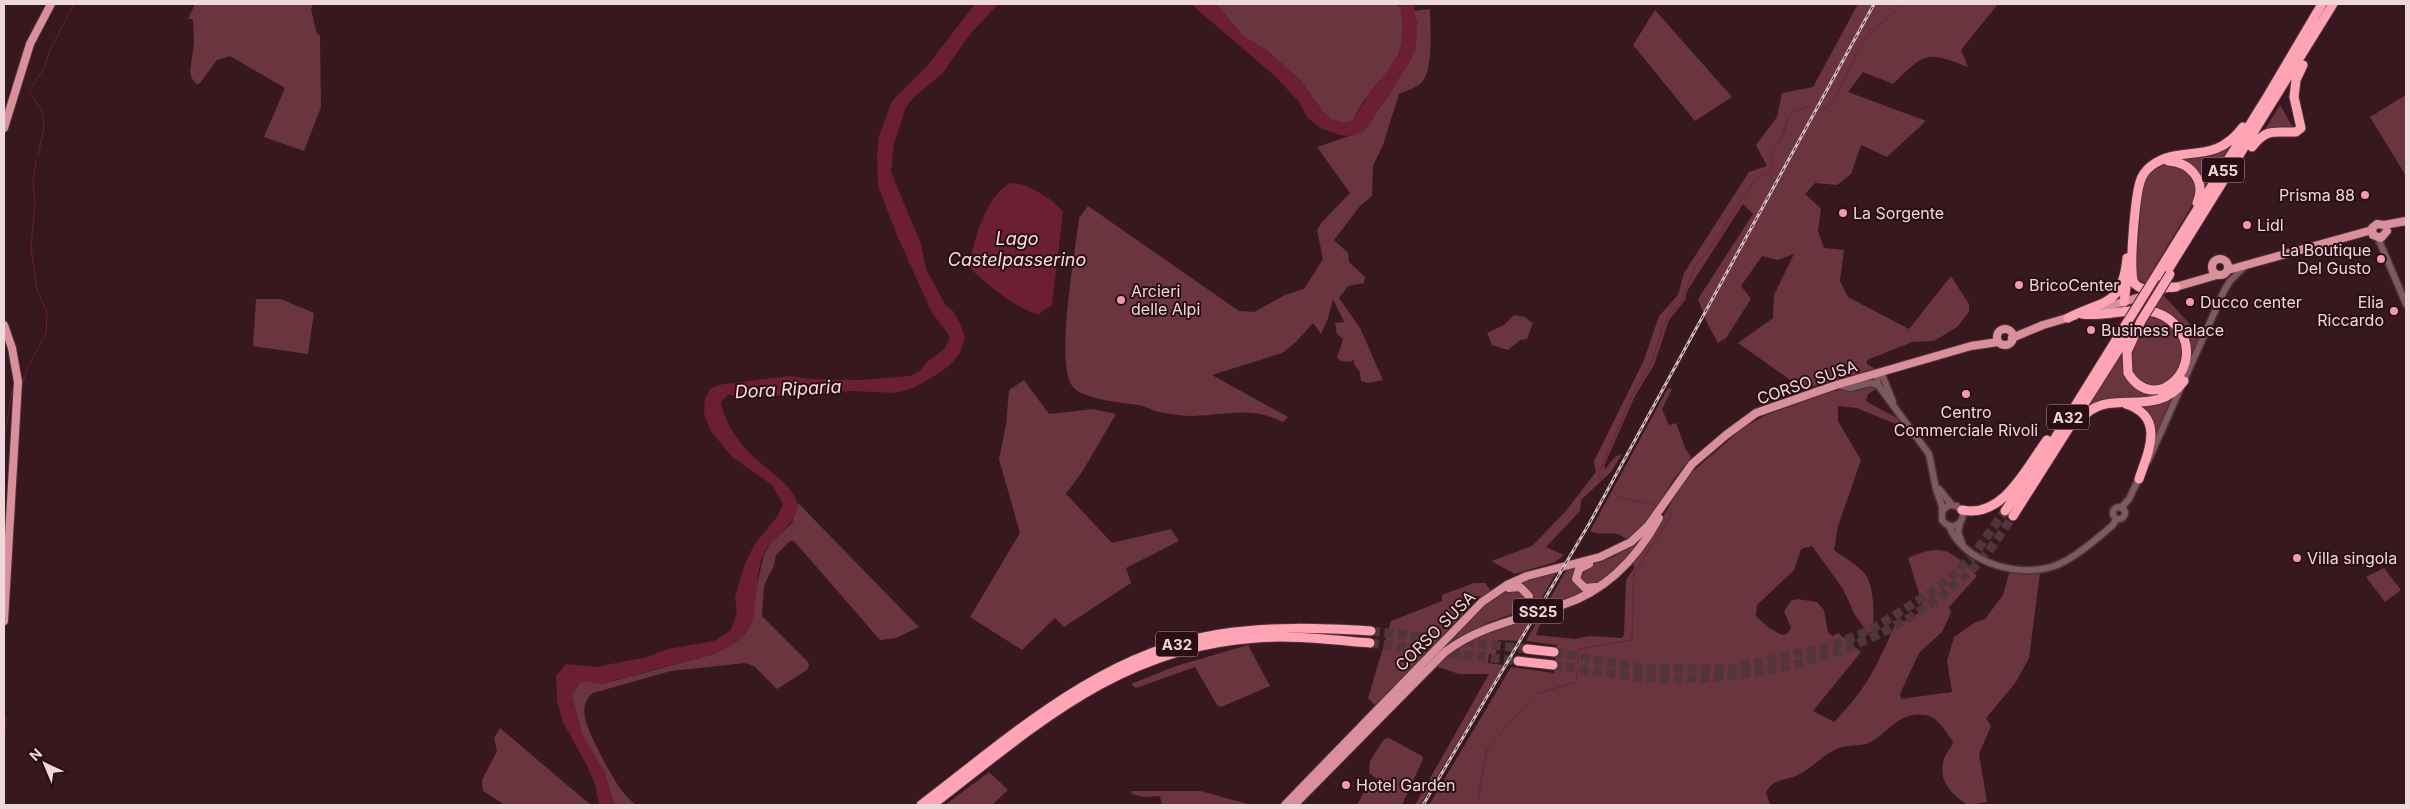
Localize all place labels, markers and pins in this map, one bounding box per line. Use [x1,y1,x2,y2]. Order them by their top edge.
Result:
place label: Prisma 88 [2279,185,2355,205]
marker: Prisma 88 [2359,189,2371,201]
place label: La Sorgente [1853,203,1944,223]
marker: La Sorgente [1837,207,1849,219]
place label: Lidl [2257,215,2284,235]
marker: Lidl [2241,219,2253,231]
place label: La Boutique Del Gusto [2281,240,2371,278]
marker: La Boutique Del Gusto [2375,253,2387,265]
place label: BricoCenter [2029,275,2119,295]
marker: BricoCenter [2013,279,2025,291]
place label: Arcieri delle Alpi [1131,281,1200,319]
place label: Ducco center [2200,292,2302,312]
place label: Elia Riccardo [2317,292,2384,330]
marker: Arcieri delle Alpi [1115,294,1127,306]
marker: Ducco center [2184,296,2196,308]
marker: Elia Riccardo [2388,305,2400,317]
place label: Business Palace [2101,320,2224,340]
marker: Business Palace [2085,324,2097,336]
marker: Centro Commerciale Rivoli [1960,388,1972,400]
place label: Centro Commerciale Rivoli [1894,402,2038,440]
place label: Villa singola [2307,548,2397,568]
marker: Villa singola [2291,552,2303,564]
place label: Hotel Garden [1356,775,1456,795]
marker: Hotel Garden [1340,779,1352,791]

